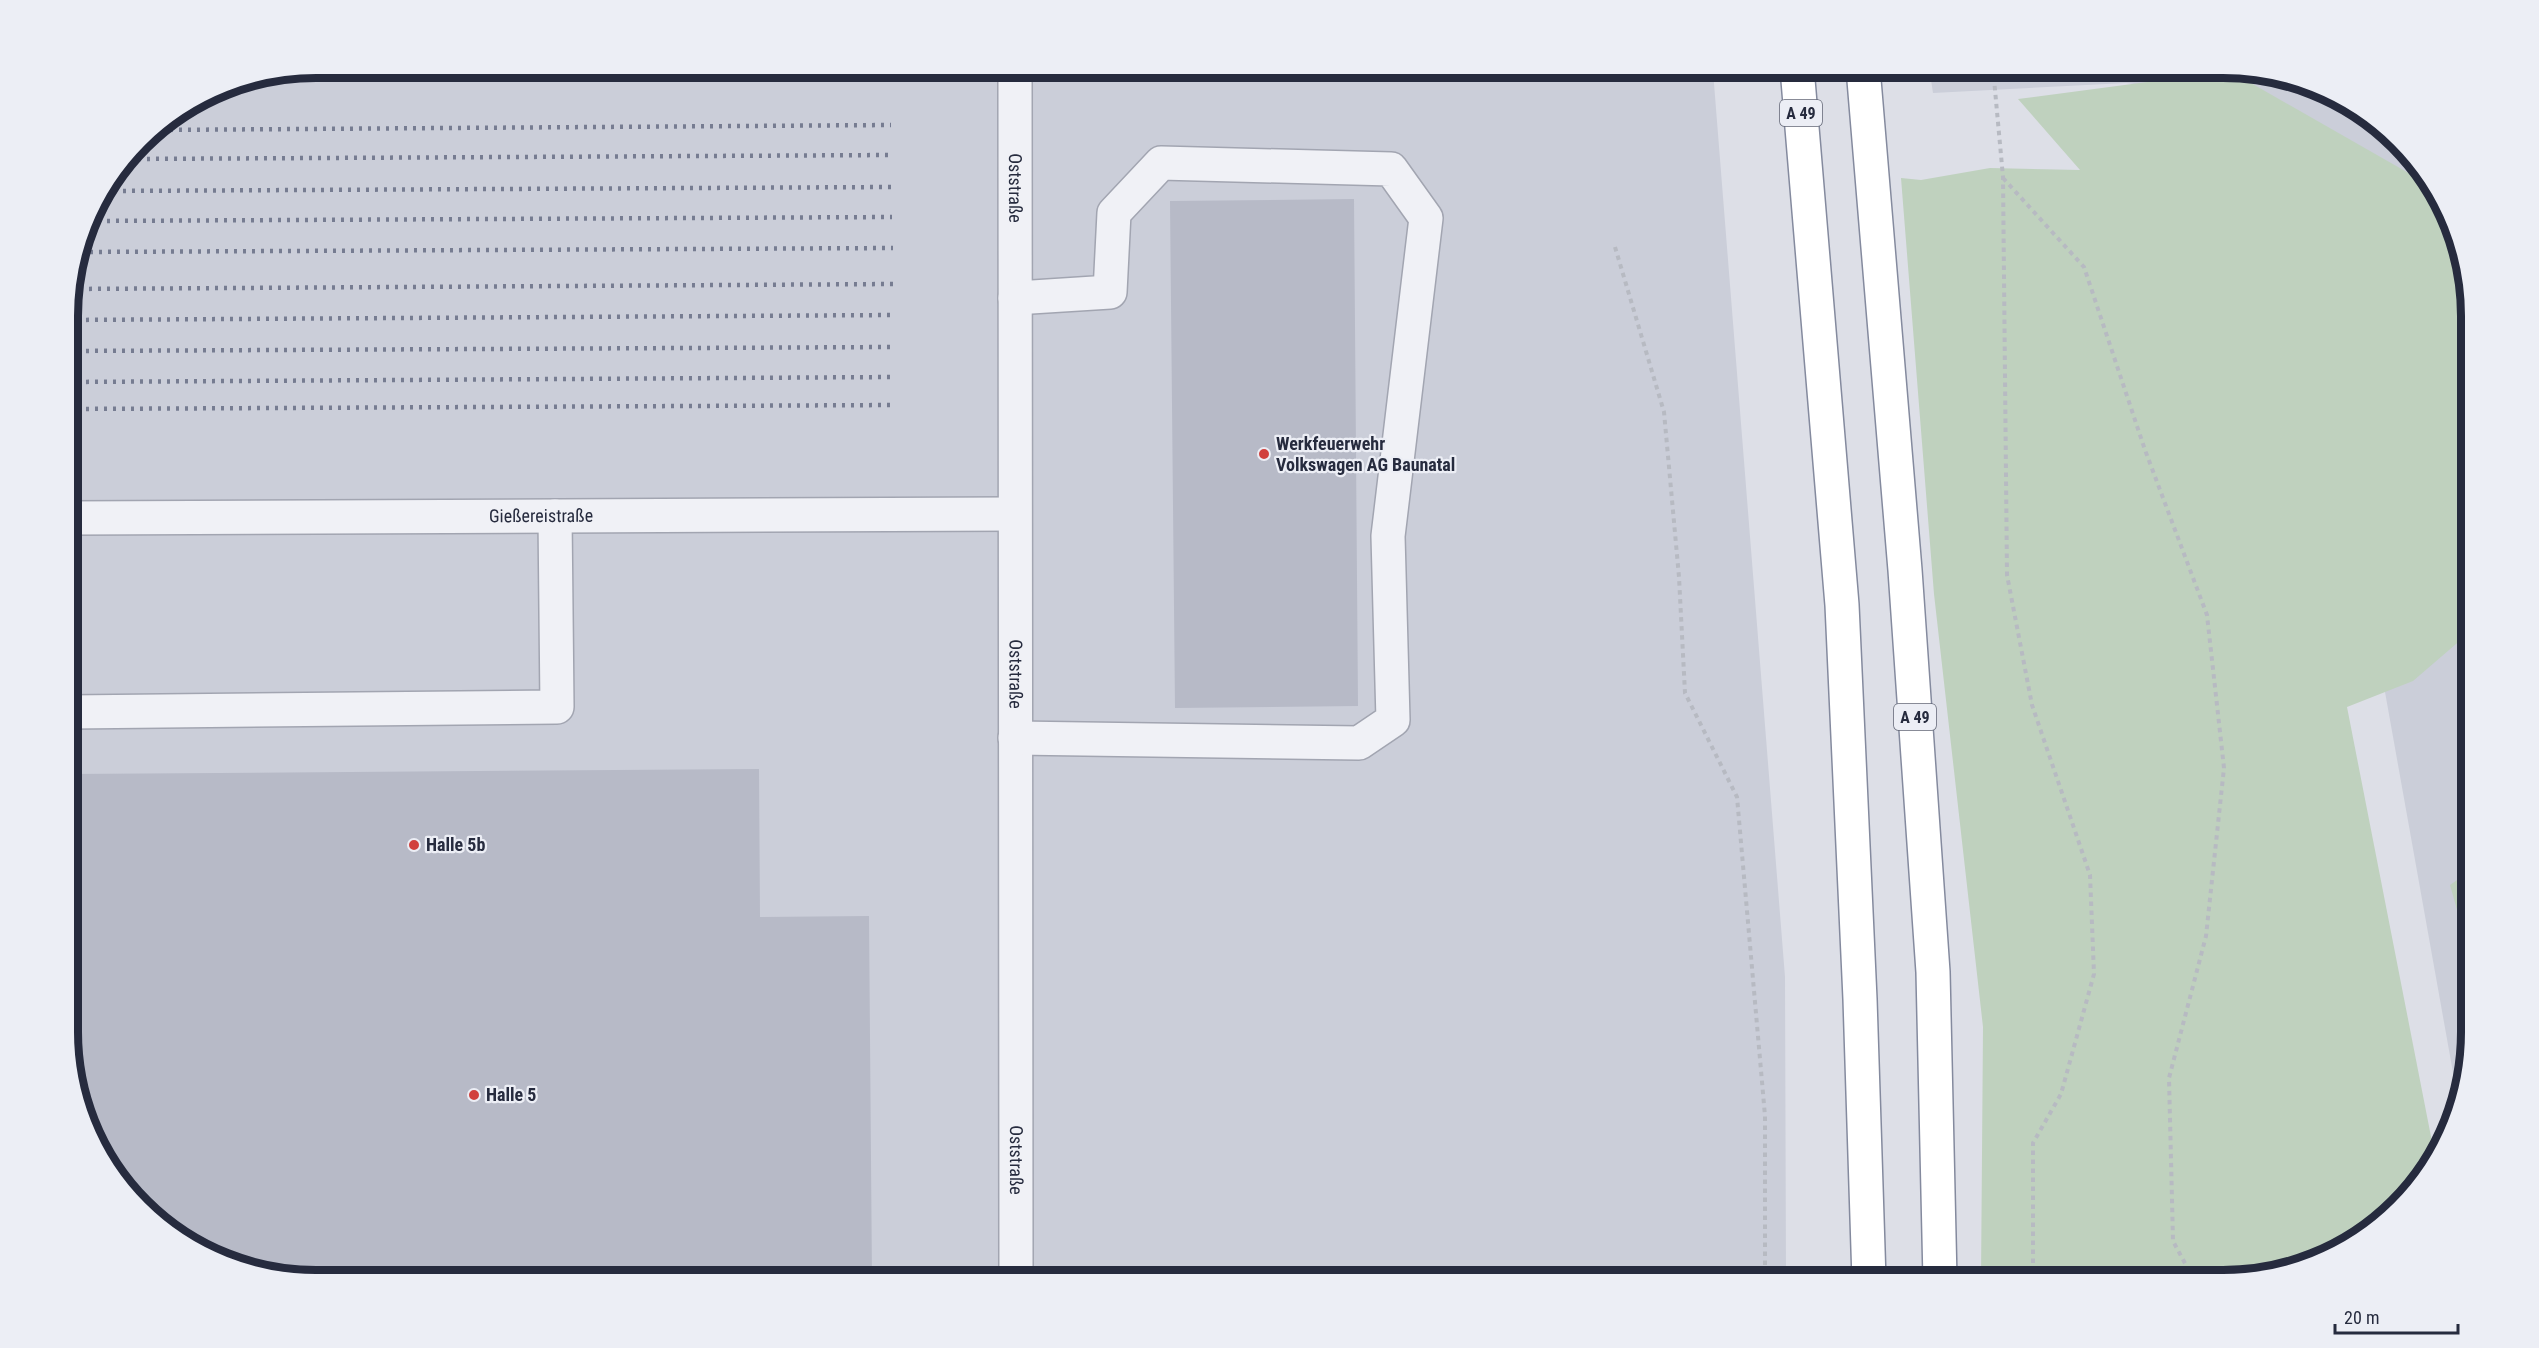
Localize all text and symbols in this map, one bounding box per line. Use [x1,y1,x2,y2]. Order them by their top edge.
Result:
road number: A 49 [1780,100,1822,126]
street label: Oststraße [1005,153,1026,223]
place label: Werkfeuerwehr Volkswagen AG Baunatal [1276,433,1455,475]
marker: Werkfeuerwehr Volkswagen AG Baunatal [1257,447,1271,461]
street label: Gießereistraße [489,505,593,526]
street label: Oststraße [1005,639,1027,709]
road number: A 49 [1894,704,1936,730]
place label: Halle 5b [426,834,485,855]
marker: Halle 5b [407,838,421,852]
place label: Halle 5 [486,1084,536,1105]
marker: Halle 5 [467,1088,481,1102]
street label: Oststraße [1006,1125,1027,1195]
scale bar [2335,1297,2458,1335]
text: 20 m [2344,1307,2379,1328]

